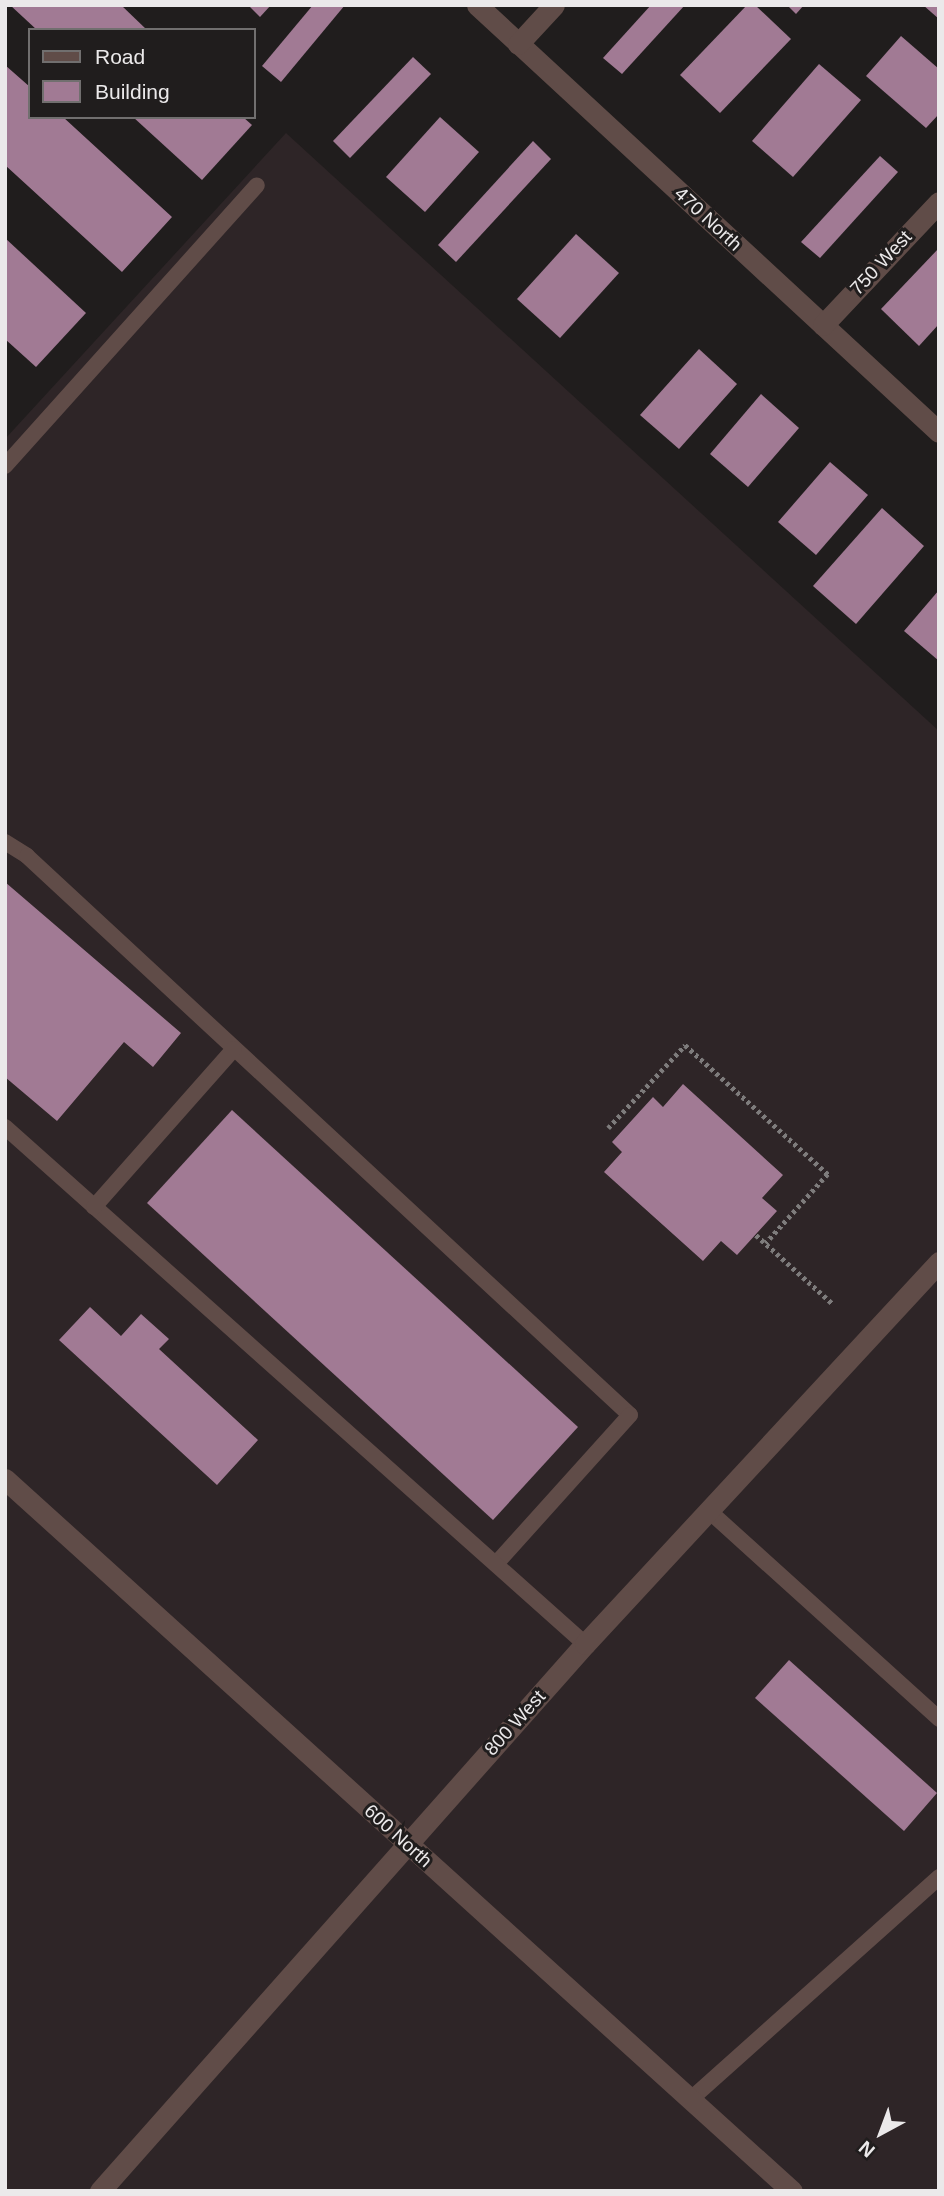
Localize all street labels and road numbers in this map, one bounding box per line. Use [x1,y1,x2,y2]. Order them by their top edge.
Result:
street label: 470 North [670,182,746,256]
street label: 750 West [845,226,917,300]
street label: 800 West [480,1686,550,1760]
street label: 600 North [359,1800,437,1872]

